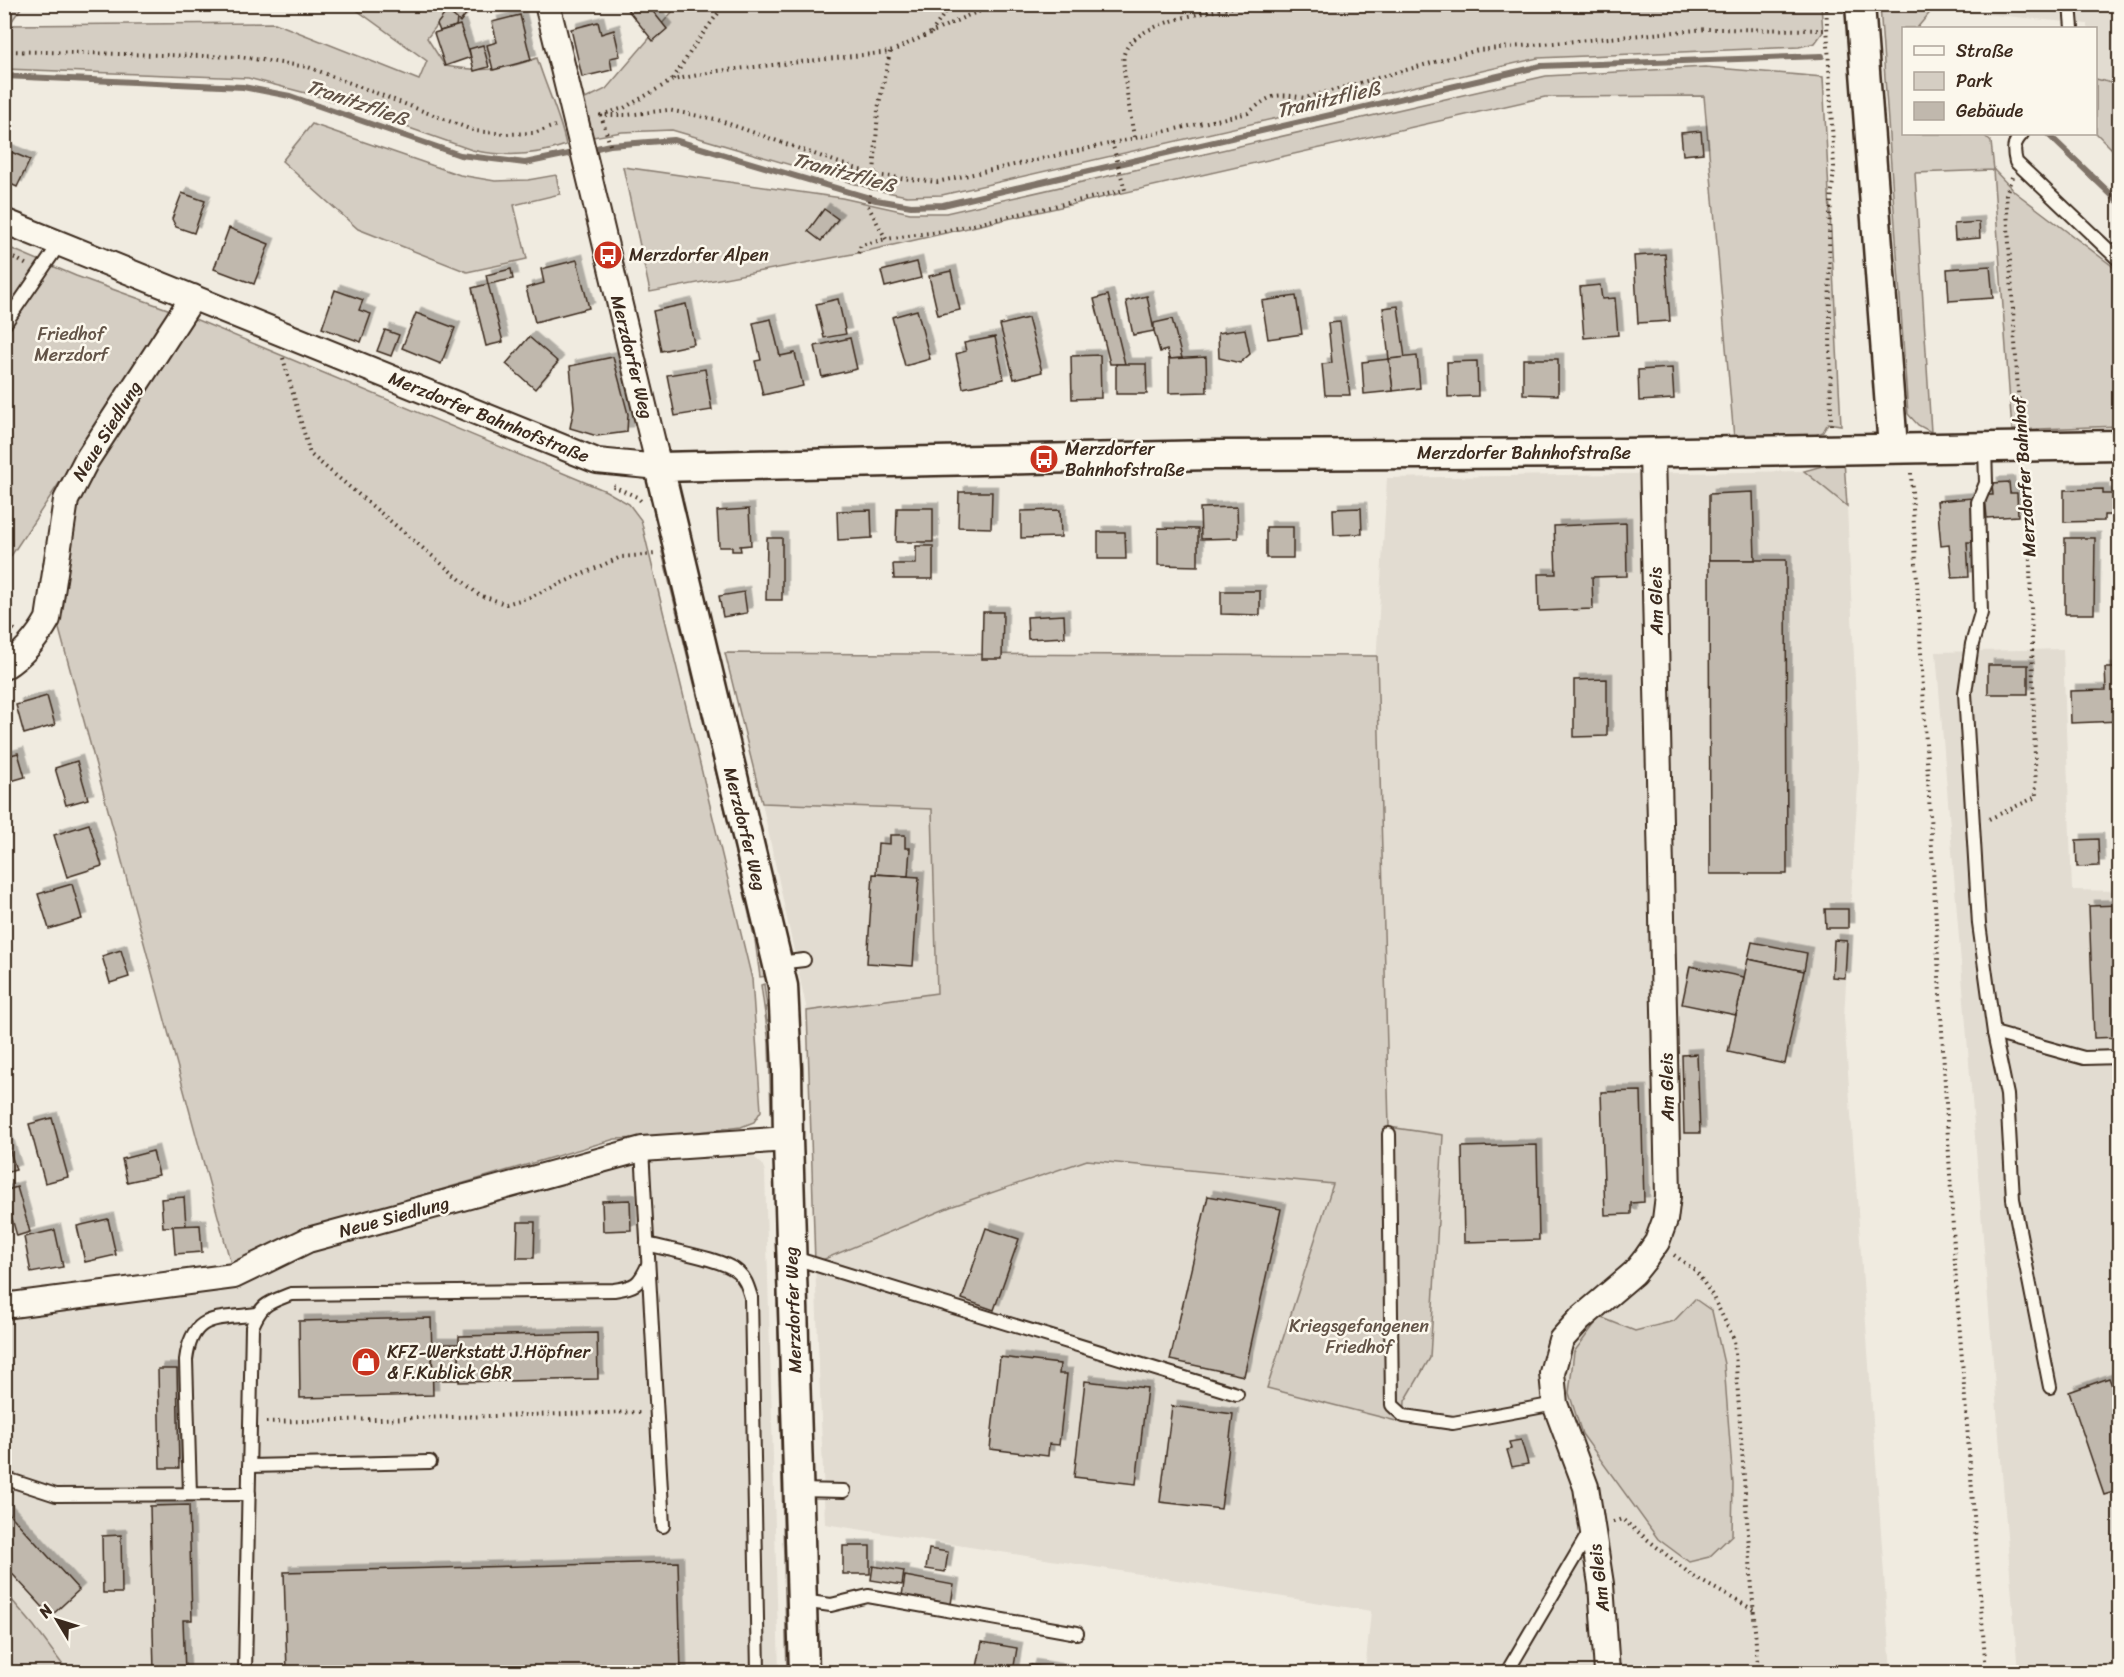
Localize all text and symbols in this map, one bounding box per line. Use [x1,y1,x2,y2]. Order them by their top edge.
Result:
legend [1902,27,2097,135]
text: Straße [1956,35,2013,67]
text: Park [1956,65,1993,97]
water label: Tranitzfließ [301,69,414,137]
water label: Tranitzfließ [1273,70,1386,128]
text: Gebäude [1956,95,2024,127]
water label: Tranitzfließ [788,142,901,204]
bus stop icon: Merzdorfer Alpen [592,239,624,271]
place label: Merzdorfer Alpen [629,239,769,271]
street label: Merzdorfer Weg [601,292,663,422]
park label: Friedhof Merzdorf [34,318,110,371]
street label: Merzdorfer Bahnhofstraße [384,362,594,472]
street label: Neue Siedlung [63,374,151,488]
street label: Merzdorfer Bahnhof [2002,393,2046,558]
place label: Merzdorfer Bahnhofstraße [1065,433,1185,486]
street label: Merzdorfer Bahnhofstraße [1417,437,1631,469]
bus stop icon: Merzdorfer Bahnhofstraße [1028,443,1060,475]
street label: Am Gleis [1639,566,1673,636]
street label: Merzdorfer Weg [714,764,776,894]
street label: Am Gleis [1650,1052,1684,1122]
street label: Neue Siedlung [335,1187,453,1247]
street label: Merzdorfer Weg [775,1246,811,1374]
park label: Kriegsgefangenen Friedhof [1289,1310,1429,1363]
place label: KFZ-Werkstatt J.Höpfner & F.Kublick GbR [387,1336,591,1389]
shop icon: KFZ-Werkstatt J.Höpfner & F.Kublick GbR [350,1346,382,1378]
street label: Am Gleis [1579,1542,1619,1615]
north arrow [27,1590,87,1650]
text: N [30,1597,61,1625]

